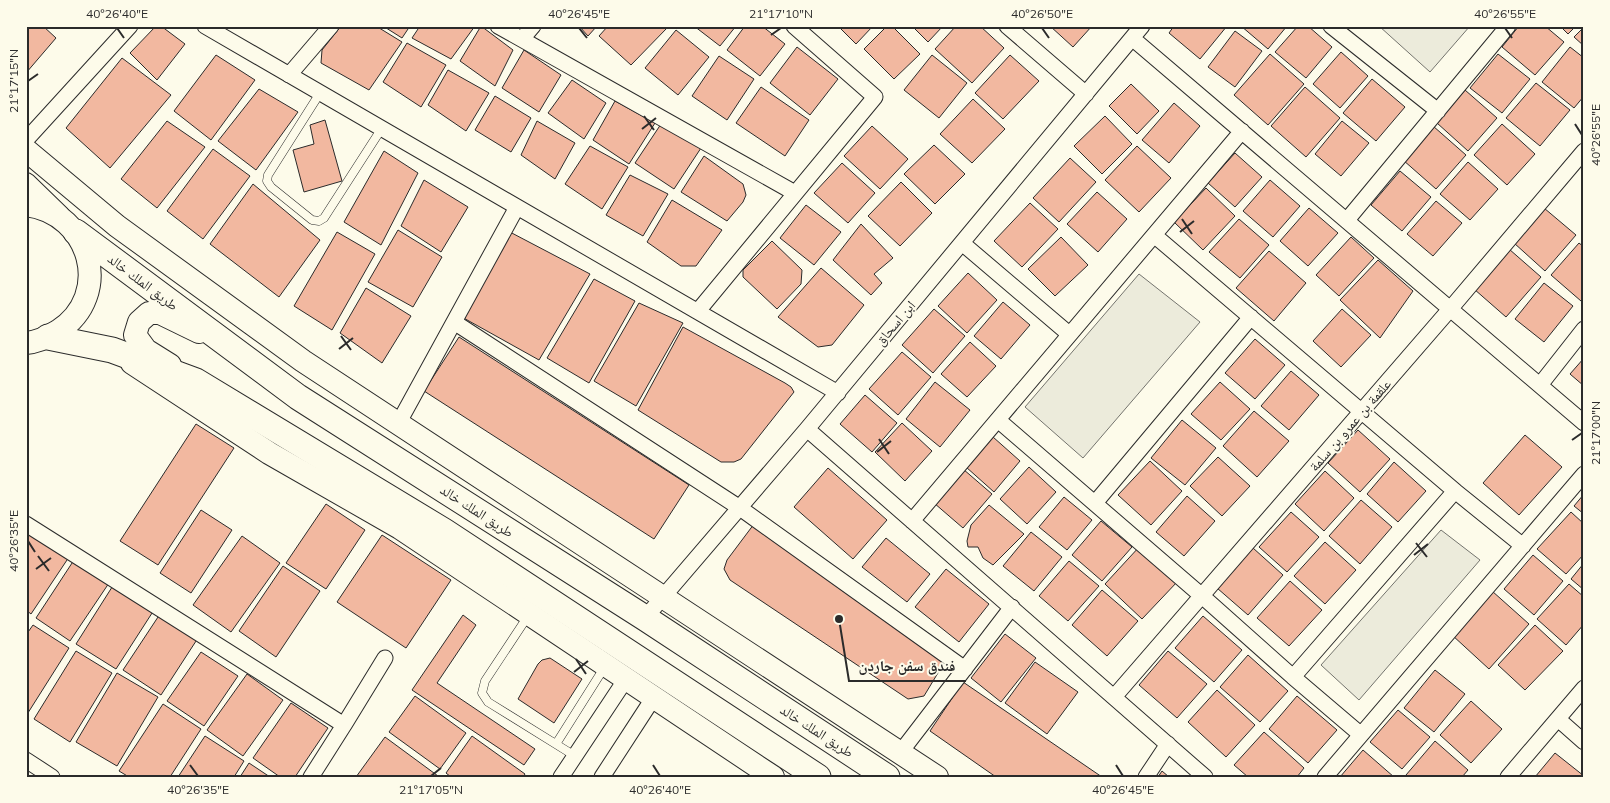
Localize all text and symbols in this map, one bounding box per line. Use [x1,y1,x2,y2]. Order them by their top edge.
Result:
text: 40°26'40"E [86,6,148,21]
text: 40°26'45"E [548,6,610,21]
text: 21°17'10"N [749,6,813,21]
text: 40°26'50"E [1011,6,1073,21]
text: 40°26'55"E [1474,6,1536,21]
text: 21°17'15"N [6,49,21,113]
text: 40°26'55"E [1588,104,1603,166]
street label: طريق الملك خالد [103,250,182,315]
street label: ابن اسحاق [871,297,919,349]
street label: علقمة بن عمرو بن سلمة [1305,375,1395,475]
text: 21°17'00"N [1588,401,1603,465]
street label: طريق الملك خالد [436,481,517,542]
text: 40°26'35"E [6,510,21,572]
callout: فندق سفن جاردن [849,651,966,681]
text: فندق سفن جاردن [858,656,956,675]
street label: طريق الملك خالد [776,701,857,762]
text: 40°26'35"E [167,782,229,797]
text: 21°17'05"N [399,782,463,797]
text: 40°26'40"E [629,782,691,797]
text: 40°26'45"E [1092,782,1154,797]

